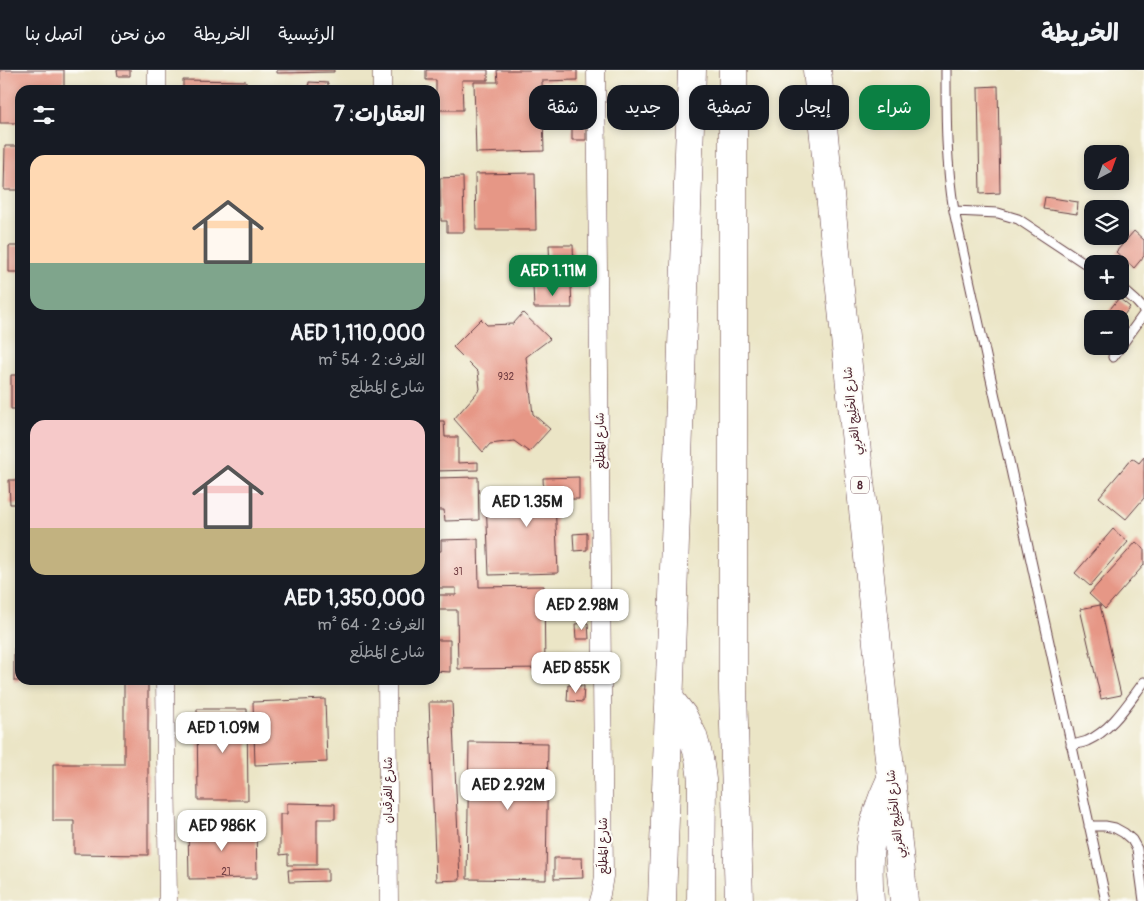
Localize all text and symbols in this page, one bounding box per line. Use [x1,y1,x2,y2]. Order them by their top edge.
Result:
text: الخريطة [1041,19,1119,48]
text: اتصل بنا [25,23,83,46]
text: من نحن [111,23,166,46]
text: الخريطة [194,23,250,46]
text: الرئيسية [278,23,335,46]
chip: شقة [529,85,597,130]
chip: جديد [607,85,679,130]
chip: تصفية [689,85,769,130]
chip: إيجار [779,85,849,130]
chip: شراء [859,85,930,130]
icon: filters [30,101,58,129]
text: العقارات: 7 [333,101,425,128]
north arrow [1084,145,1129,190]
map controls [1084,145,1129,355]
icon: home [183,187,273,277]
button: layers [1084,200,1129,245]
pin: AED 1.11M [496,254,610,297]
button: + [1084,255,1129,300]
text: AED 1.11M [520,261,586,281]
button: − [1084,310,1129,355]
text: AED 1,110,000 [290,320,425,347]
text: الغرف: 2 · 54 m² [318,350,425,370]
street label: شارع الخَلِيج العَربِي [839,365,868,456]
house number: 932 [498,371,515,383]
text: شارع المَطلَع [349,377,425,397]
street label: شارع المَطلَع [591,412,609,470]
icon: home [183,452,273,542]
road number: 8 [851,476,869,494]
pin: AED 1.35M [470,486,584,528]
text: AED 1.35M [491,492,563,512]
house number: 31 [453,566,463,578]
text: AED 1,350,000 [283,585,425,612]
pin: AED 2.98M [525,588,639,631]
text: AED 2.98M [546,595,618,615]
text: الغرف: 2 · 64 m² [318,615,425,635]
text: شارع المَطلَع [349,642,425,662]
pin: AED 855K [524,652,628,694]
text: AED 855K [542,658,610,678]
pin: AED 1.09M [166,712,280,754]
text: AED 1.09M [187,718,259,738]
street label: شارع الفَرقَدان [379,757,397,823]
pin: AED 2.92M [451,768,565,811]
street label: شارع الخَلِيج العَربِي [882,768,911,859]
text: AED 2.92M [471,775,545,795]
pin: AED 986K [170,810,274,852]
text: AED 986K [188,816,256,836]
street label: شارع المَطلَع [595,818,612,874]
house number: 21 [221,866,231,878]

